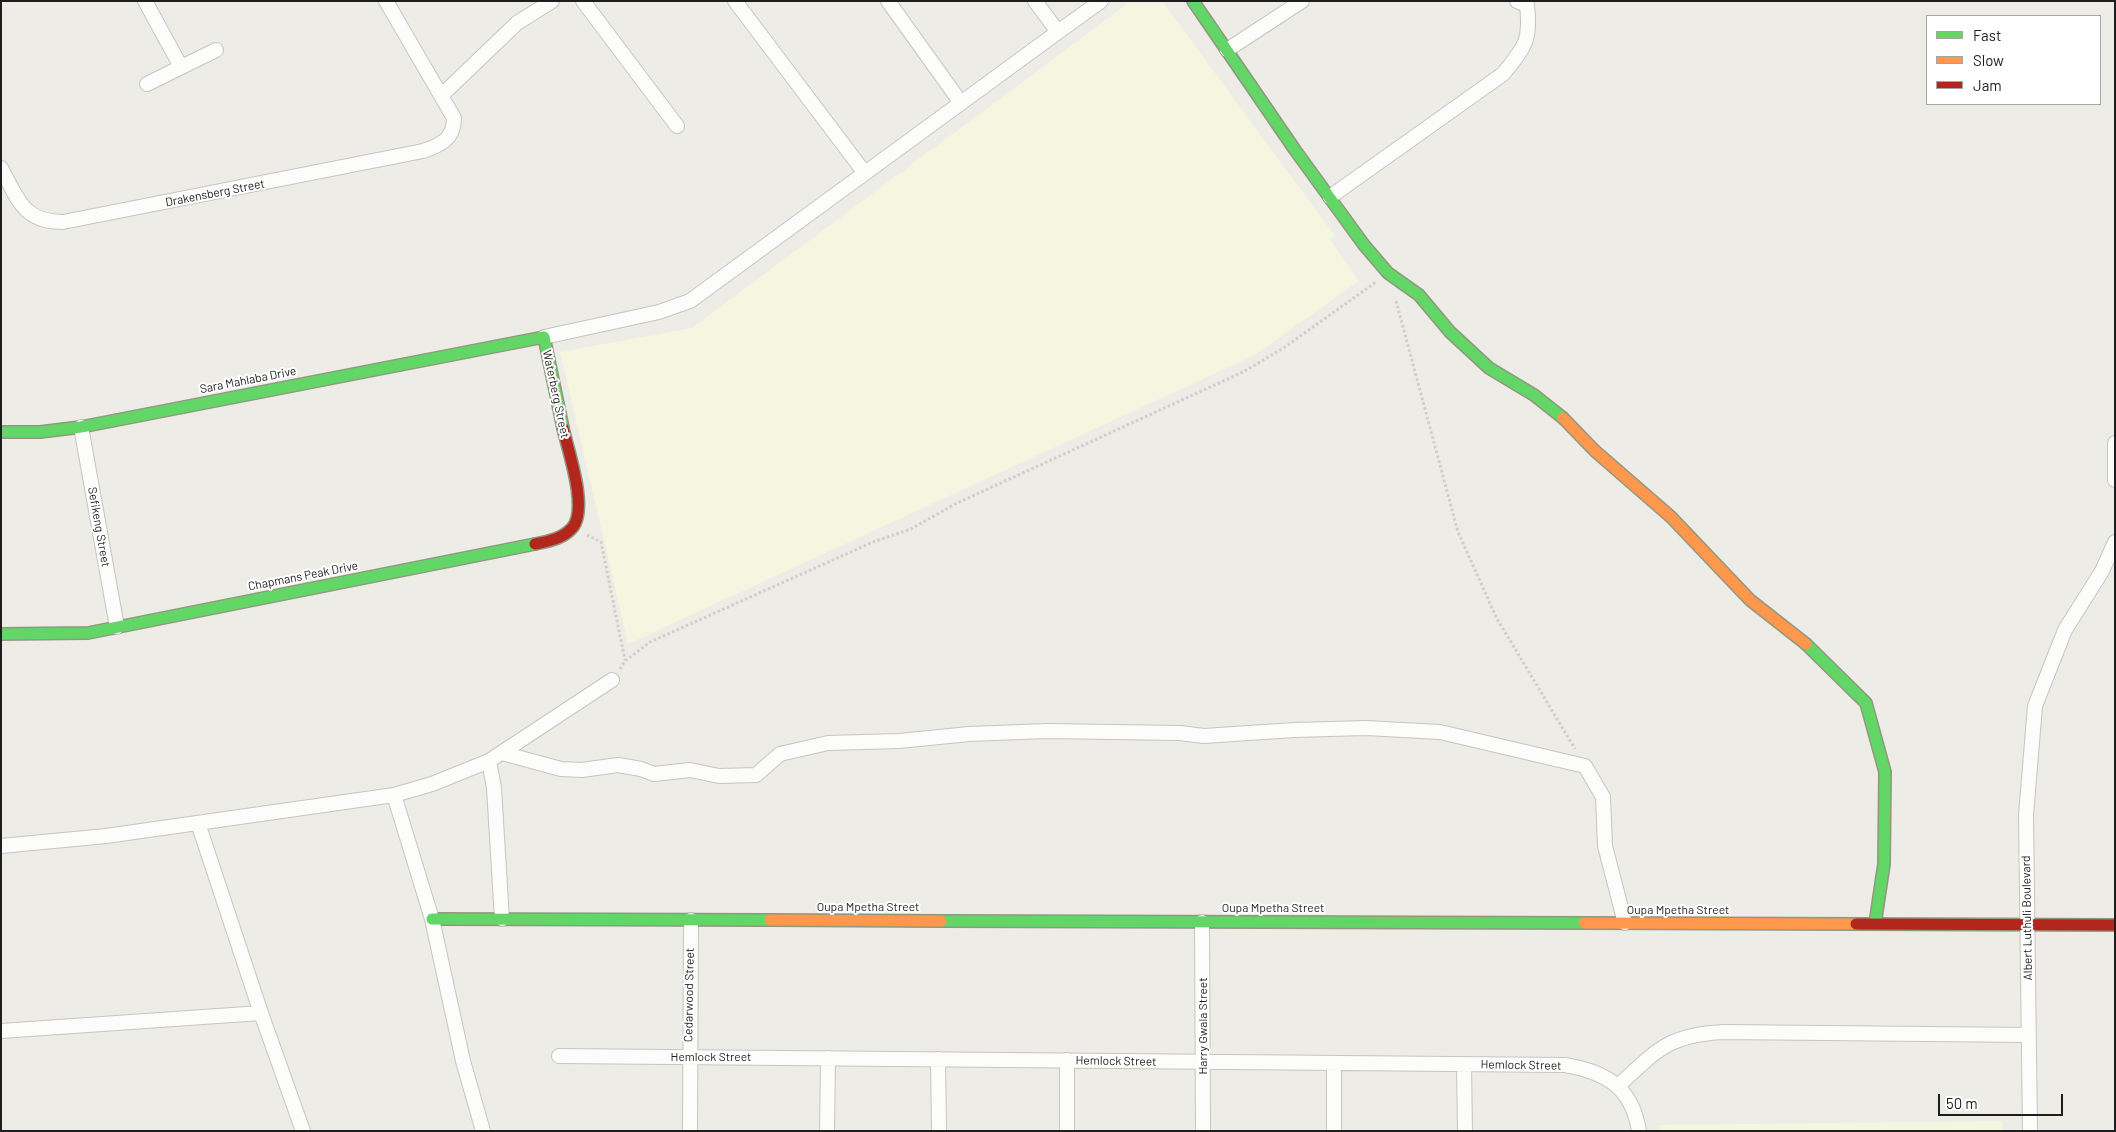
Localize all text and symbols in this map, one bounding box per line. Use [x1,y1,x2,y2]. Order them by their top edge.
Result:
legend [1926,15,2101,105]
text: Fast [1973,26,2001,44]
text: Slow [1973,51,2004,69]
text: Jam [1973,76,2002,94]
street label: Drakensberg Street [164,176,266,210]
street label: Waterberg Street [540,349,572,439]
street label: Sara Mahlaba Drive [199,364,297,396]
street label: Sefikeng Street [85,486,113,568]
street label: Chapmans Peak Drive [247,558,359,594]
street label: Albert Luthuli Boulevard [2019,855,2035,981]
street label: Oupa Mpetha Street [817,900,919,914]
street label: Oupa Mpetha Street [1222,901,1324,915]
street label: Oupa Mpetha Street [1627,903,1729,917]
street label: Cedarwood Street [681,948,697,1042]
street label: Harry Gwala Street [1196,977,1210,1075]
street label: Hemlock Street [671,1050,751,1064]
street label: Hemlock Street [1075,1053,1157,1069]
street label: Hemlock Street [1480,1057,1562,1073]
scale bar [1941,1084,2066,1116]
text: 50 m [1946,1094,1978,1112]

